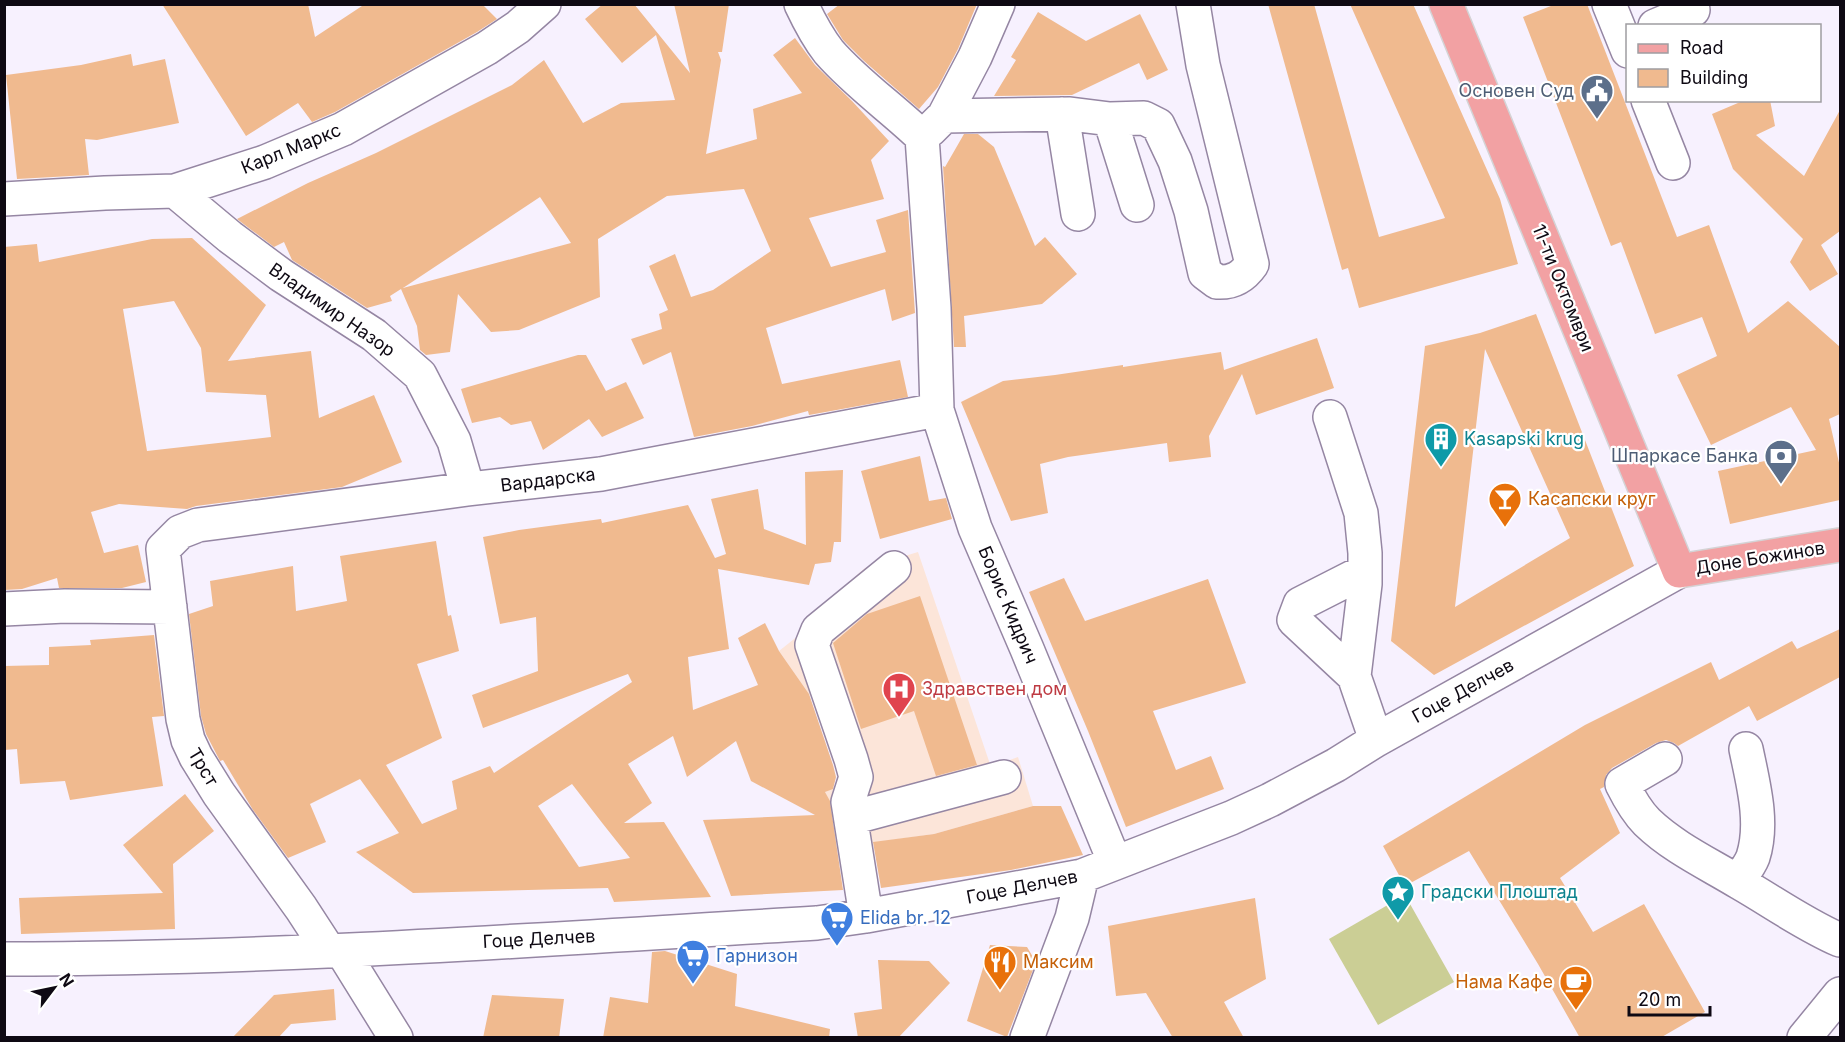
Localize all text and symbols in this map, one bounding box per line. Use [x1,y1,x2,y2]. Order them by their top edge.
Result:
legend [1626,24,1821,102]
text: Road [1680,37,1723,58]
text: Building [1680,67,1748,88]
public building icon: Основен Суд [1579,73,1615,120]
place label: Основен Суд [1458,80,1574,101]
street label: Карл Маркс [238,119,344,178]
street label: 11-ти Октомври [1528,221,1599,355]
street label: Владимир Назор [265,258,399,361]
building icon: Kasapski krug [1423,421,1459,468]
place label: Kasapski krug [1464,428,1584,449]
bank icon: Шпаркасе Банка [1763,438,1799,485]
place label: Шпаркасе Банка [1611,445,1758,466]
street label: Вардарска [499,463,597,496]
bar icon: Касапски круг [1487,481,1523,528]
place label: Касапски круг [1528,488,1656,509]
street label: Доне Божинов [1694,537,1826,578]
street label: Борис Кидрич [974,543,1043,667]
street label: Гоце Делчев [1408,654,1517,727]
hospital icon: Здравствен дом [881,671,917,718]
place label: Здравствен дом [922,678,1067,699]
street label: Трст [184,744,223,790]
street label: Гоце Делчев [965,865,1079,908]
place icon: Градски Плоштад [1380,874,1416,921]
place label: Градски Плоштад [1421,881,1578,902]
supermarket icon: Elida br. 12 [819,900,855,947]
place label: Elida br. 12 [860,907,951,928]
street label: Гоце Делчев [482,925,596,952]
supermarket icon: Гарнизон [675,938,711,985]
restaurant icon: Максим [982,944,1018,991]
place label: Гарнизон [716,945,798,966]
place label: Максим [1023,951,1094,972]
north arrow [24,958,84,1018]
cafe icon: Нама Кафе [1558,964,1594,1011]
text: N [55,970,78,991]
place label: Нама Кафе [1455,971,1553,992]
scale bar [1629,979,1710,1017]
text: 20 m [1638,989,1681,1010]

